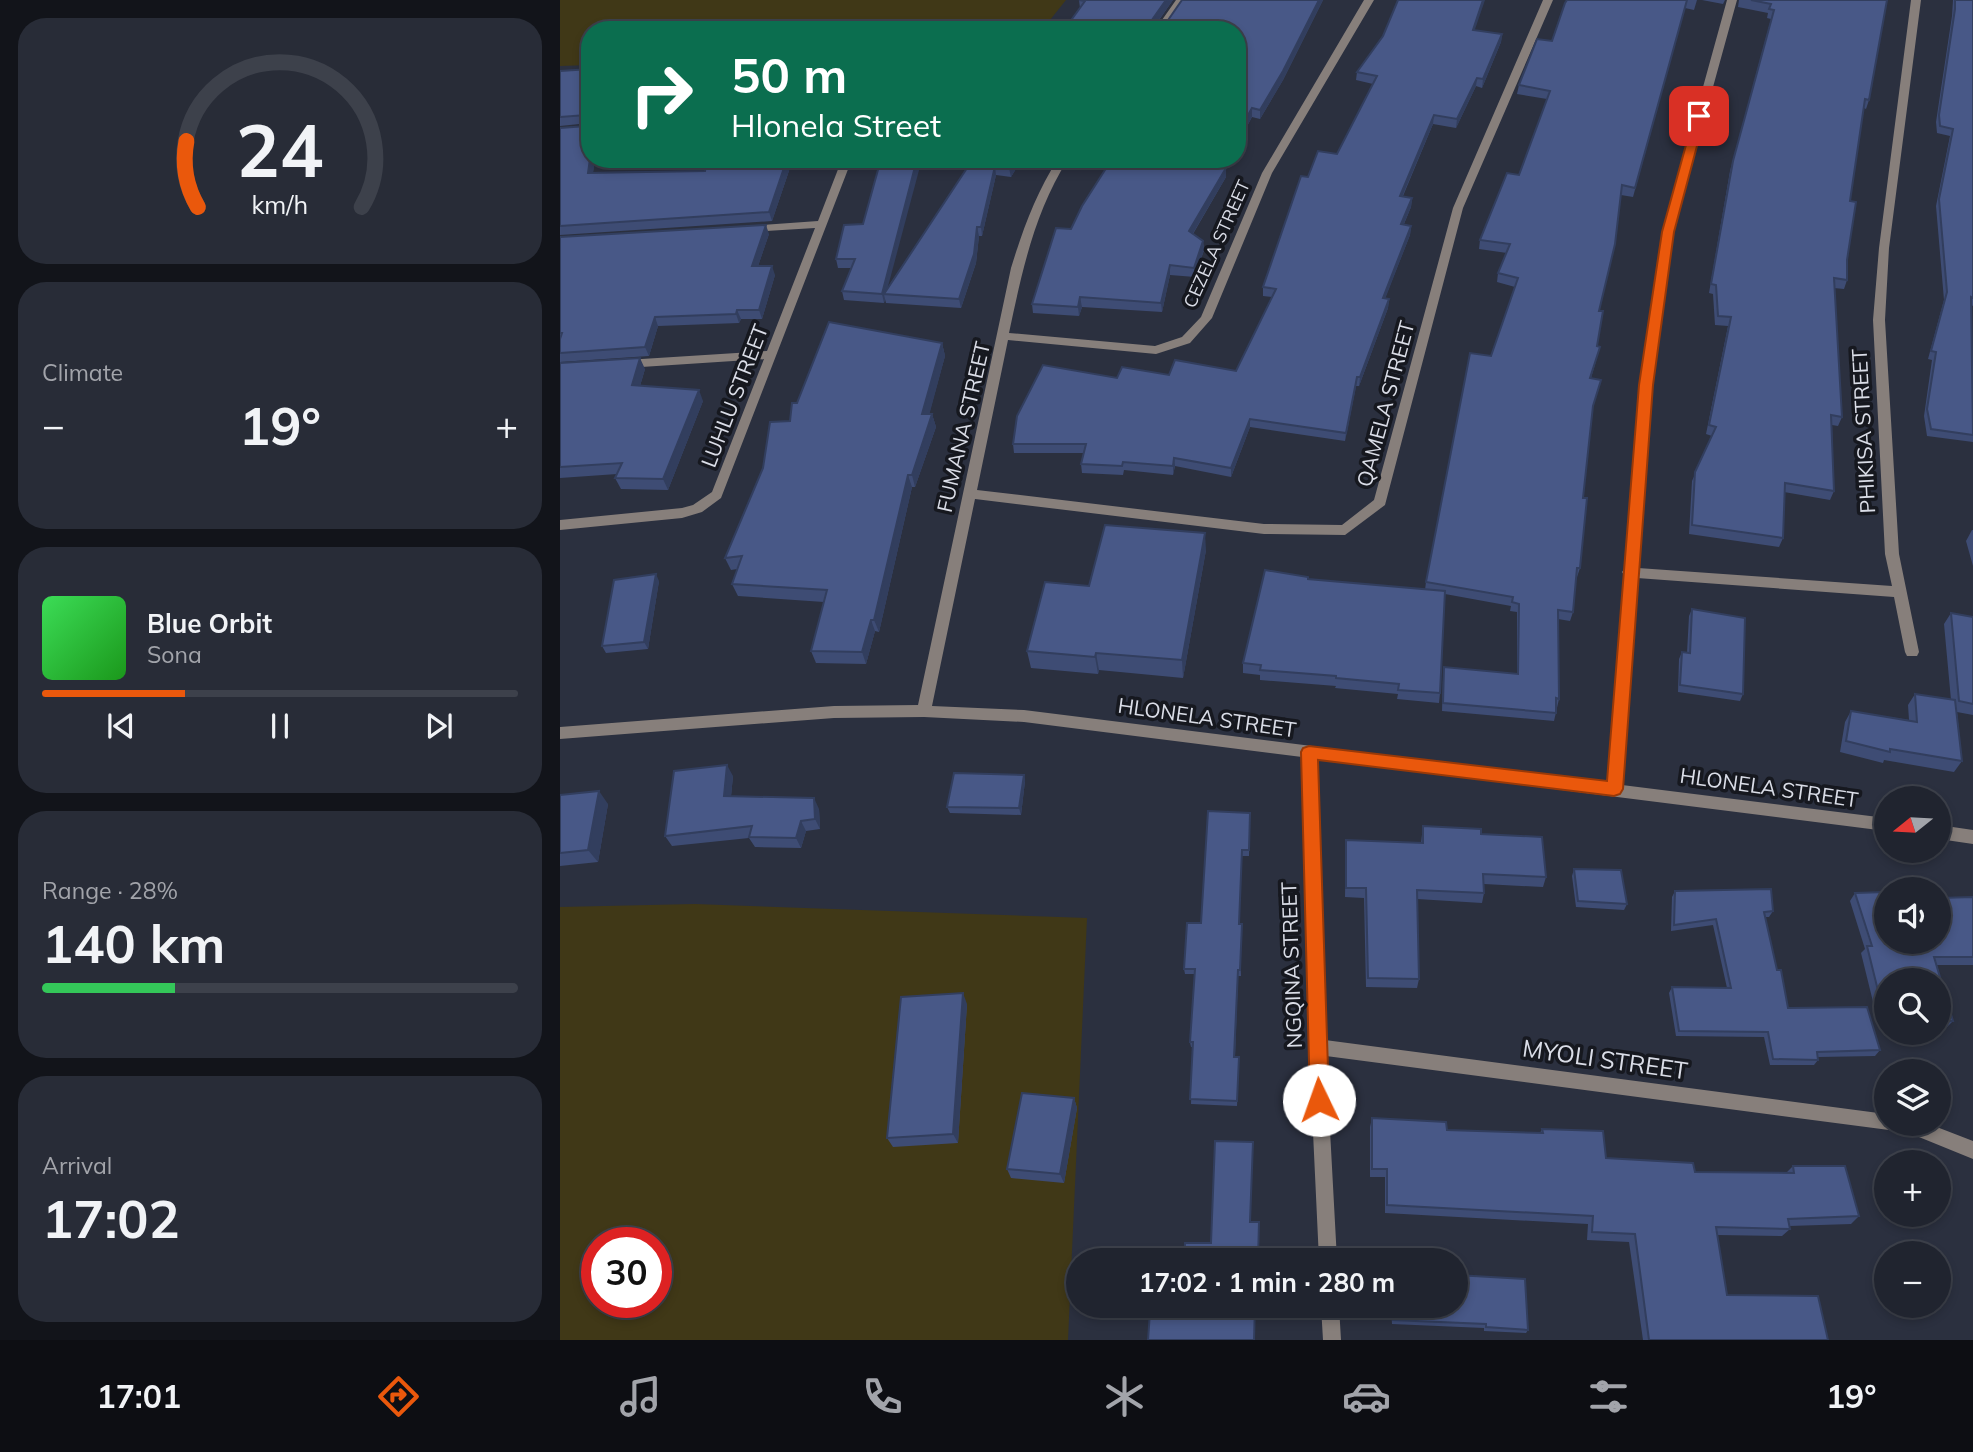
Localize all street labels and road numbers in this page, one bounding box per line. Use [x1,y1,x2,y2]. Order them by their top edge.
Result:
street label: CEZELA STREET [1178,176,1255,311]
street label: QAMELA STREET [1350,318,1420,490]
street label: LUHLU STREET [695,320,773,471]
street label: FUMANA STREET [931,339,995,515]
street label: PHIKISA STREET [1846,348,1880,514]
street label: HLONELA STREET [1116,692,1298,742]
street label: HLONELA STREET [1678,762,1860,812]
street label: NGQINA STREET [1275,881,1307,1049]
street label: MYOLI STREET [1521,1033,1690,1086]

